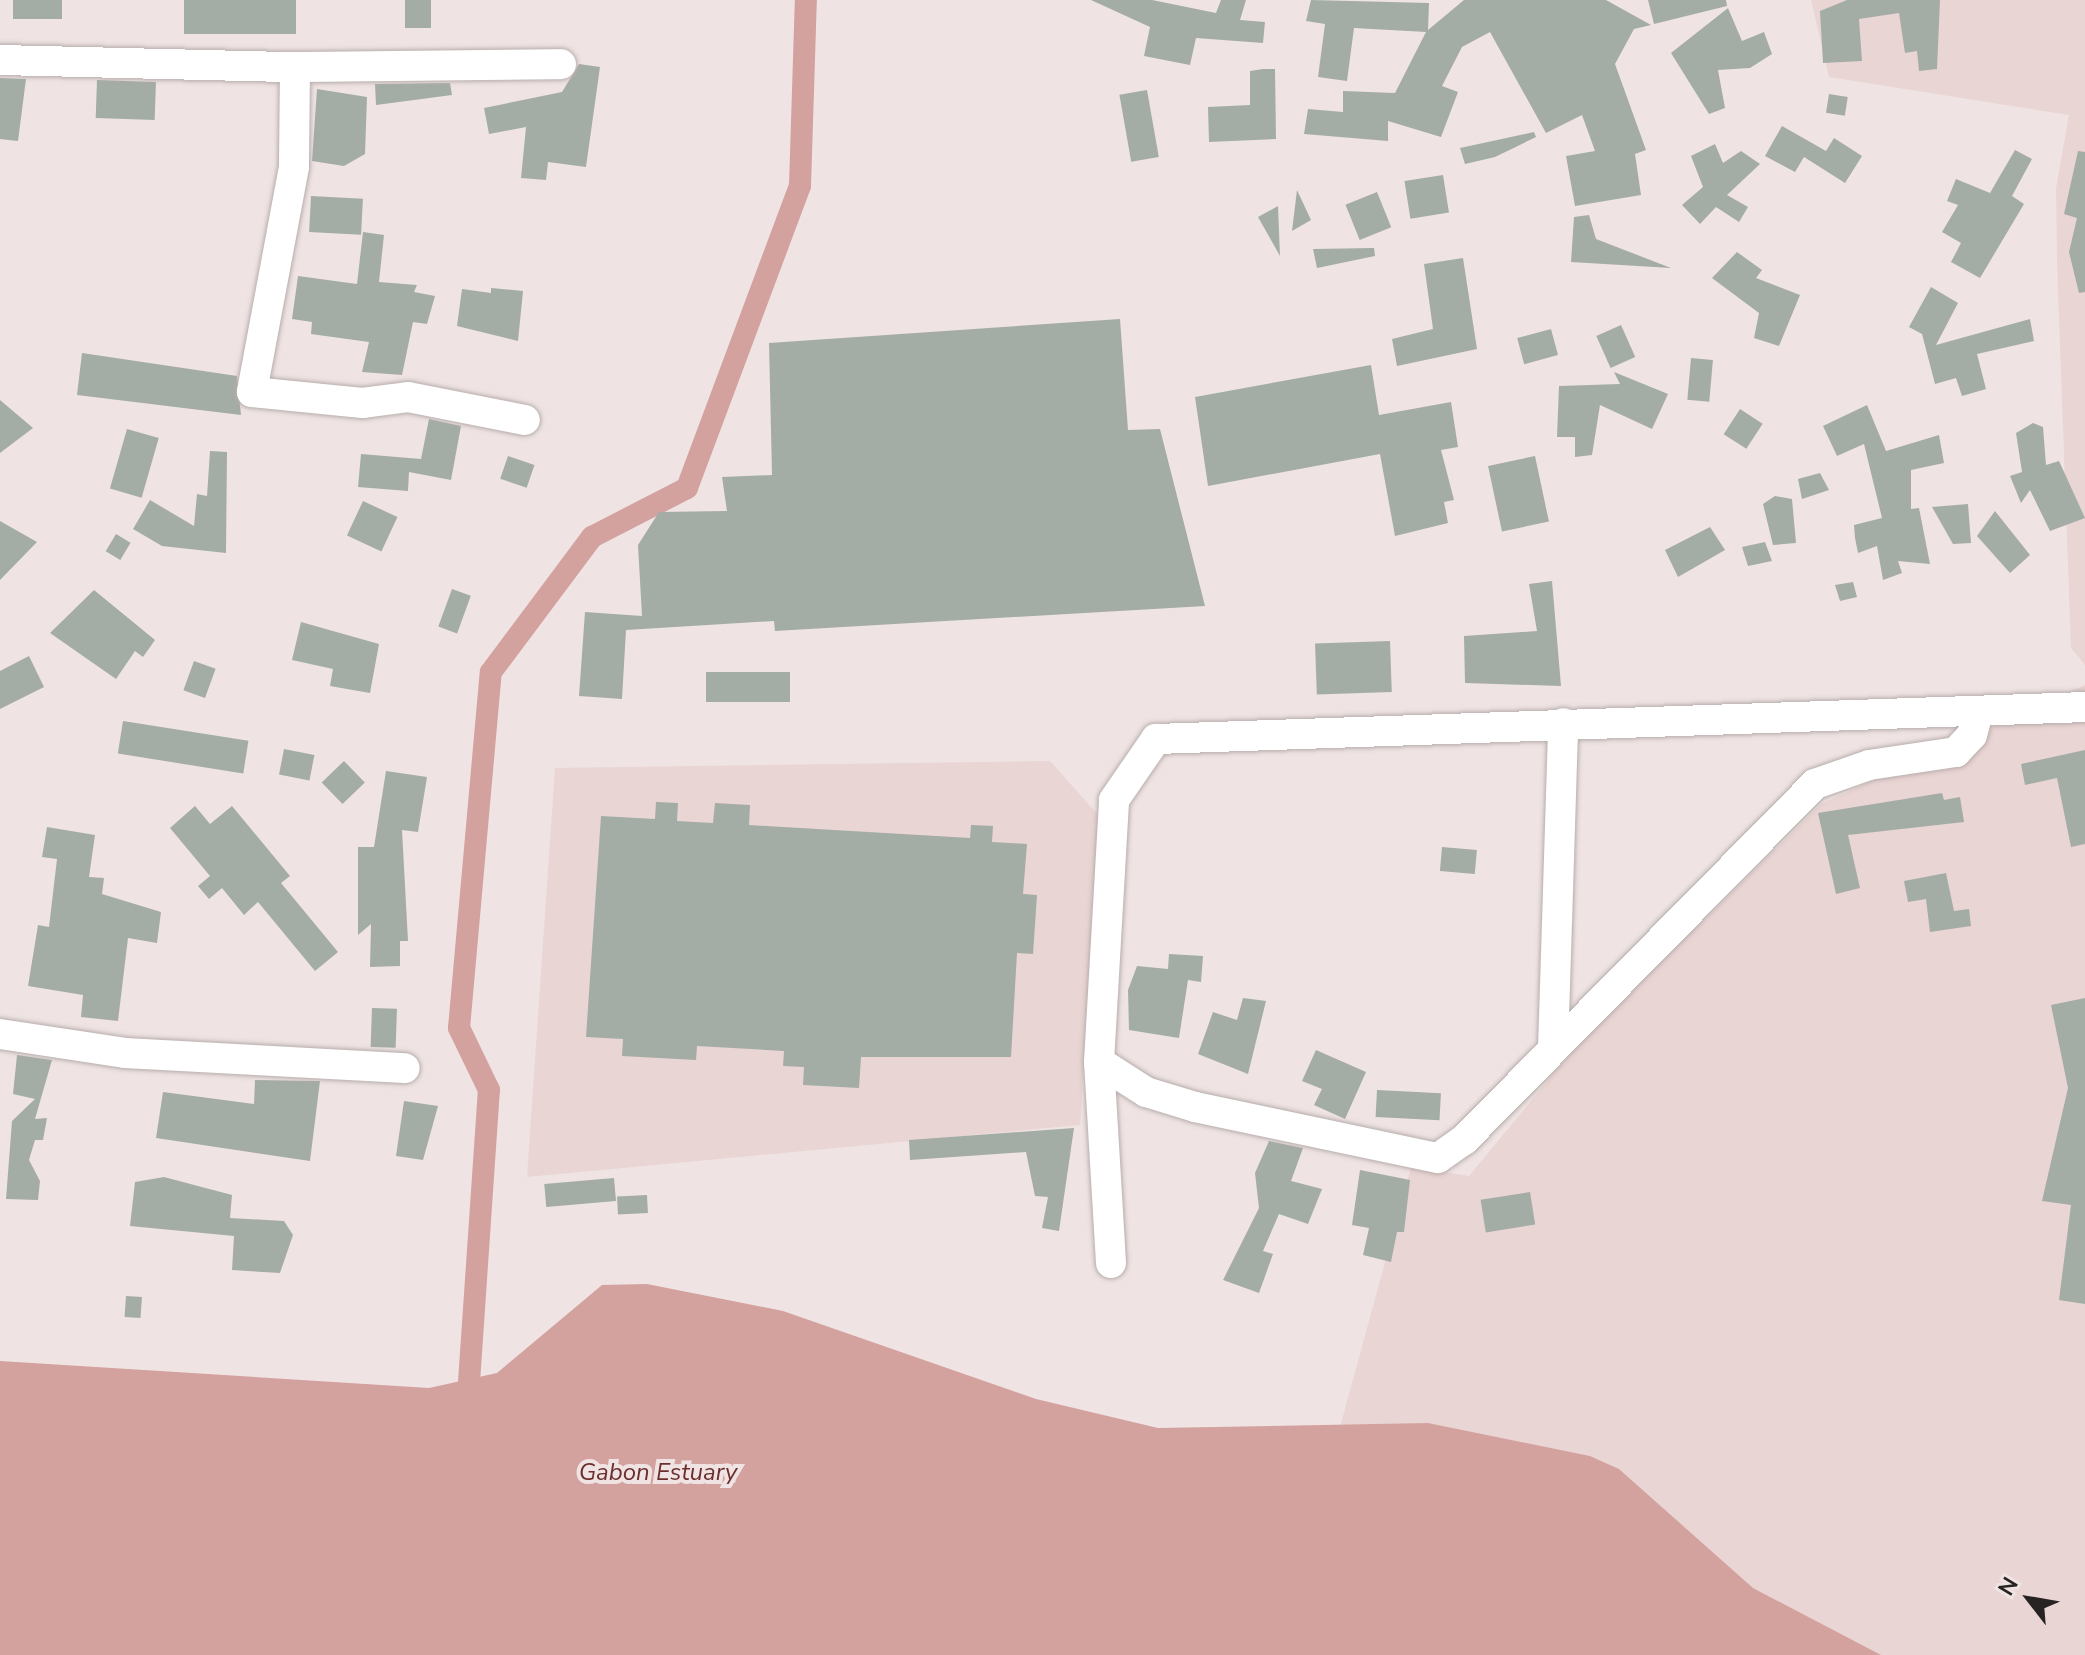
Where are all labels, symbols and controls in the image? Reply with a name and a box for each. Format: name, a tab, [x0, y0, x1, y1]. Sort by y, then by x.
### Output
water label: Gabon Estuary	[579, 1459, 737, 1487]
north arrow	[1989, 1559, 2069, 1639]
text: N	[1991, 1572, 2026, 1601]

